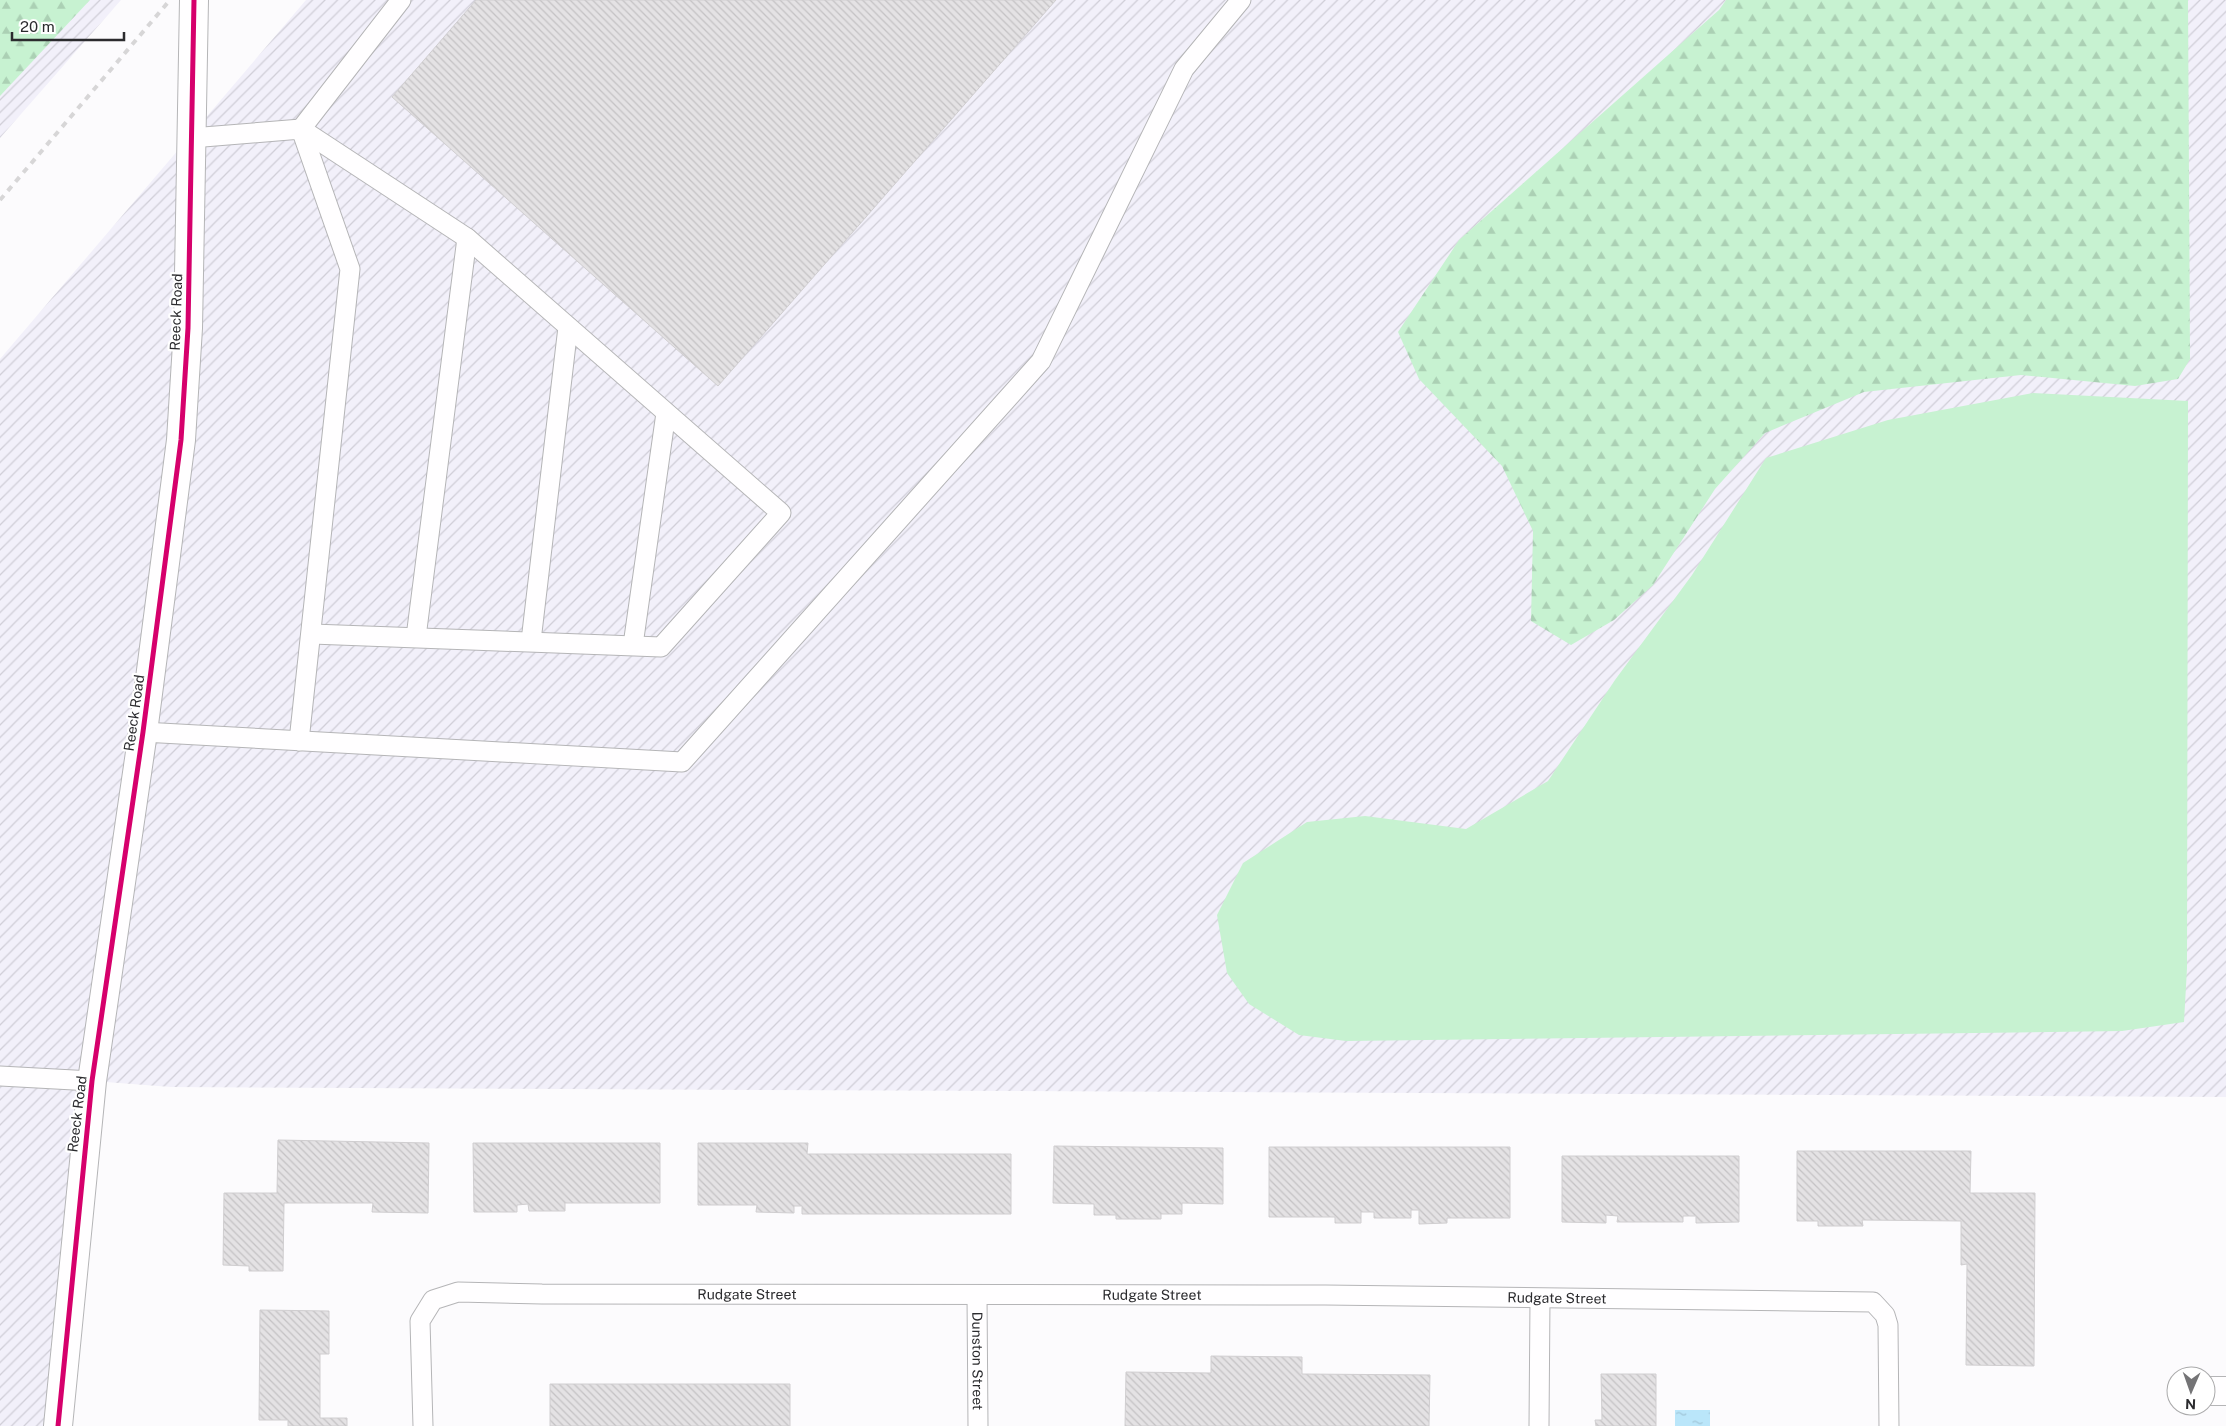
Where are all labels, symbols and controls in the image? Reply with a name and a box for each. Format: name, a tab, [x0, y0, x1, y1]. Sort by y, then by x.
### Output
scale bar	[12, 10, 125, 42]
text: 20 m	[20, 18, 55, 35]
street label: Reeck Road	[167, 273, 185, 351]
street label: Reeck Road	[121, 674, 147, 752]
street label: Reeck Road	[64, 1075, 90, 1153]
street label: Rudgate Street	[697, 1286, 797, 1302]
street label: Rudgate Street	[1102, 1287, 1202, 1303]
street label: Rudgate Street	[1507, 1289, 1607, 1307]
street label: Dunston Street	[969, 1312, 986, 1410]
north arrow	[2166, 1366, 2216, 1416]
text: N	[2185, 1396, 2196, 1412]

